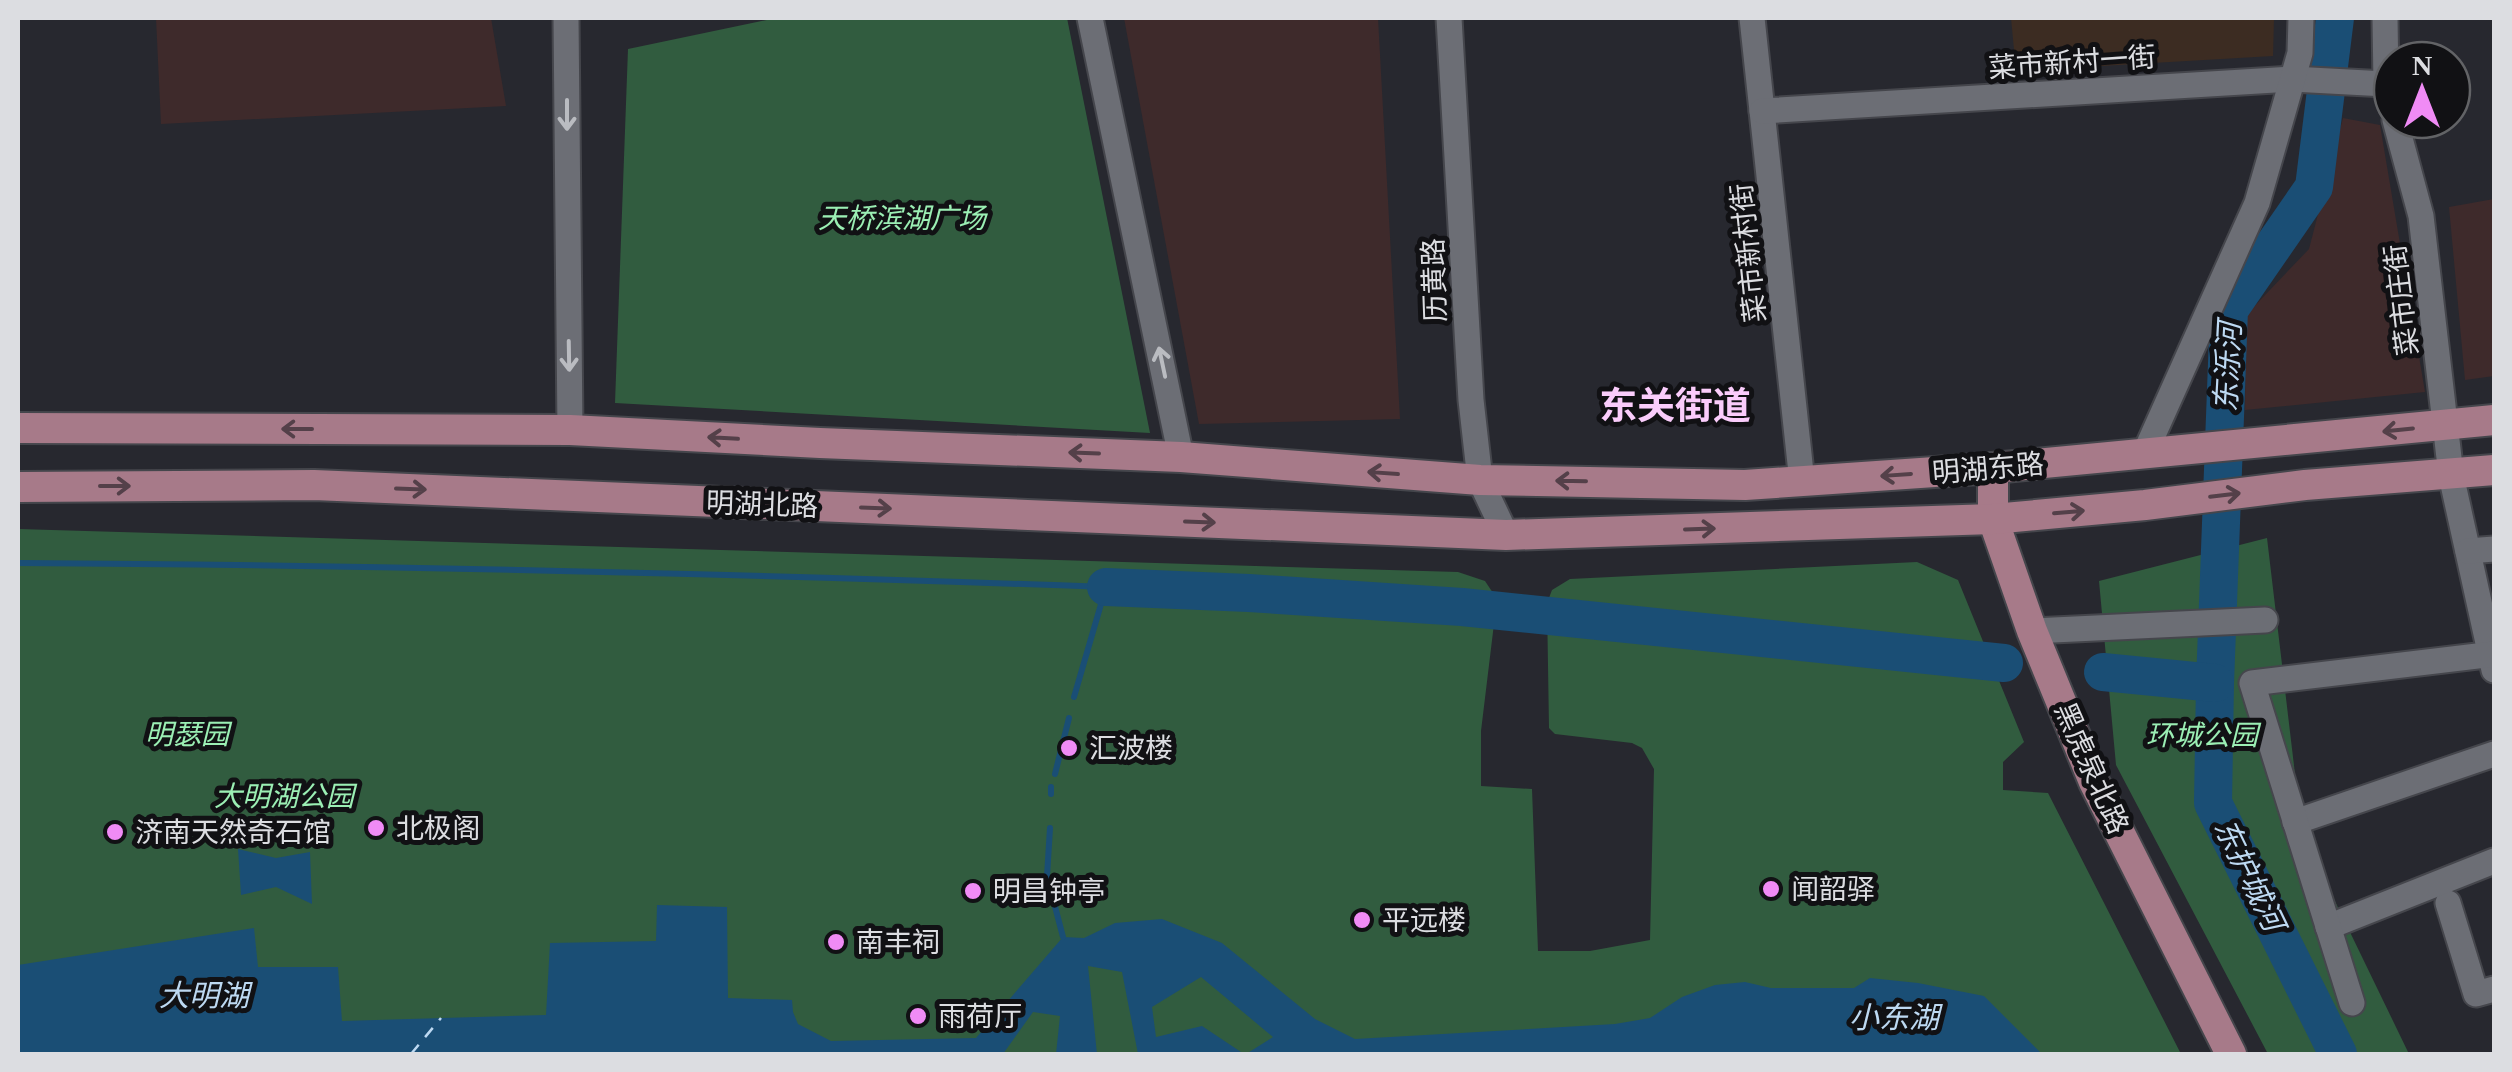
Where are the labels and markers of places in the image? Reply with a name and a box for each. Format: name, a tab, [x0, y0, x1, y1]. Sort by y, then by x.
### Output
place label: 汇波楼	[1089, 733, 1173, 764]
marker: 汇波楼	[1058, 737, 1080, 759]
place label: 北极阁	[396, 813, 480, 844]
place label: 济南天然奇石馆	[135, 817, 331, 848]
marker: 北极阁	[365, 817, 387, 839]
marker: 济南天然奇石馆	[104, 821, 126, 843]
place label: 闻韶驿	[1791, 874, 1875, 905]
place label: 明昌钟亭	[993, 876, 1105, 907]
marker: 闻韶驿	[1760, 878, 1782, 900]
marker: 明昌钟亭	[962, 880, 984, 902]
place label: 平远楼	[1382, 905, 1466, 936]
marker: 平远楼	[1351, 909, 1373, 931]
place label: 南丰祠	[856, 927, 940, 958]
marker: 南丰祠	[825, 931, 847, 953]
place label: 雨荷厅	[938, 1001, 1022, 1032]
marker: 雨荷厅	[907, 1005, 929, 1027]

